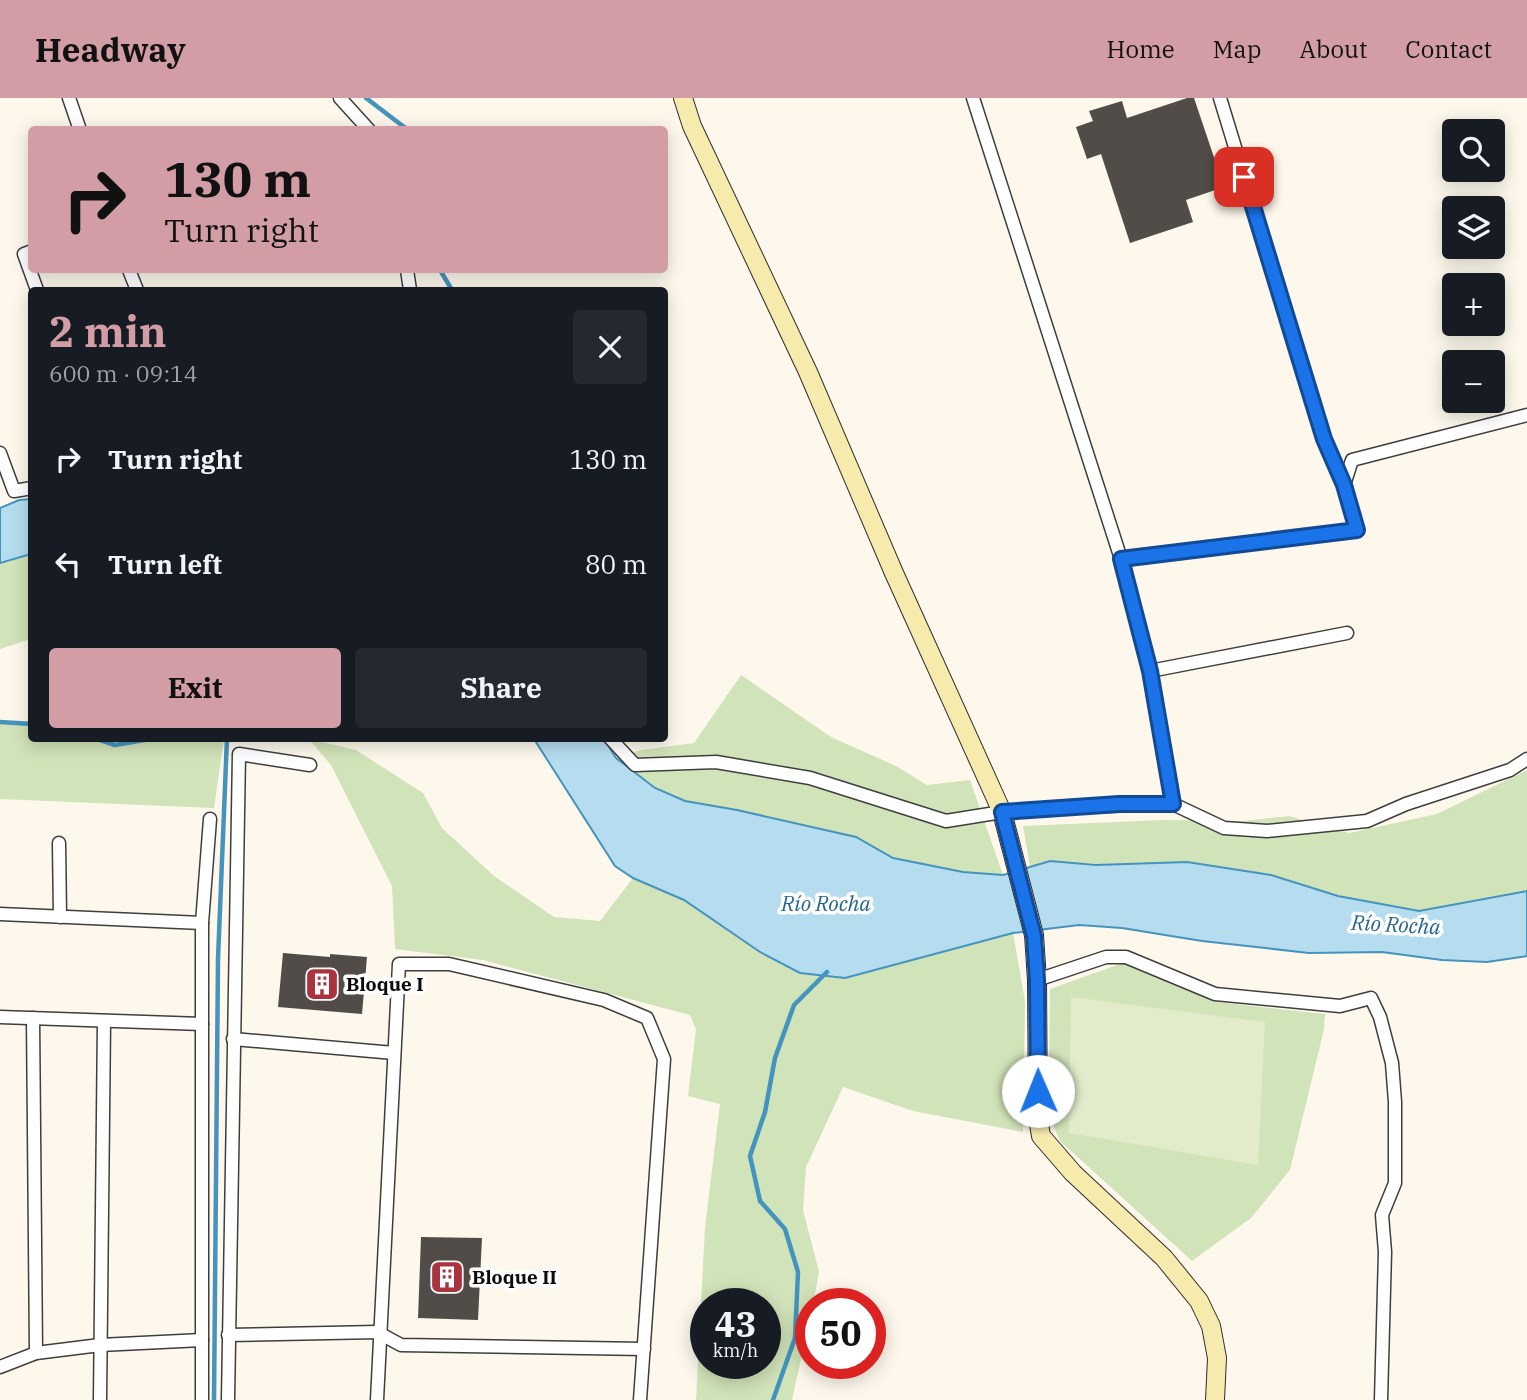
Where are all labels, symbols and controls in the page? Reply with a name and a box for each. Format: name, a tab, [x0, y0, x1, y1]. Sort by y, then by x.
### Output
text: Headway	[35, 28, 186, 71]
text: Home	[1107, 33, 1175, 65]
text: Map	[1213, 33, 1261, 65]
text: About	[1299, 33, 1367, 65]
text: Contact	[1405, 33, 1492, 65]
map controls	[1442, 119, 1505, 413]
button: search	[1442, 119, 1505, 182]
text: 130 m	[164, 147, 311, 210]
pin	[1214, 147, 1274, 207]
icon: right	[49, 154, 140, 245]
icon: arrive	[1225, 158, 1263, 196]
button: layers	[1442, 196, 1505, 259]
text: Turn right	[164, 209, 319, 251]
button: +	[1442, 273, 1505, 336]
text: 2 min	[49, 304, 167, 359]
button: close	[573, 310, 647, 384]
button: −	[1442, 350, 1505, 413]
text: 600 m · 09:14	[49, 358, 198, 388]
icon: right	[49, 440, 87, 478]
text: Turn right	[108, 442, 242, 476]
text: 130 m	[569, 442, 647, 476]
icon: left	[49, 545, 87, 583]
text: Turn left	[108, 547, 222, 581]
text: 80 m	[585, 547, 647, 581]
button: Exit	[49, 648, 341, 728]
button: Share	[355, 648, 647, 728]
water label: Río Rocha	[780, 889, 871, 917]
water label: Río Rocha	[1350, 908, 1442, 940]
building icon: Bloque I	[303, 965, 341, 1003]
place label: Bloque I	[346, 972, 423, 996]
position arrow	[1001, 1054, 1075, 1128]
building icon: Bloque II	[428, 1258, 466, 1296]
place label: Bloque II	[472, 1265, 557, 1289]
speed limit sign: 50	[795, 1288, 886, 1379]
text: 43	[714, 1301, 757, 1347]
text: km/h	[713, 1339, 758, 1362]

